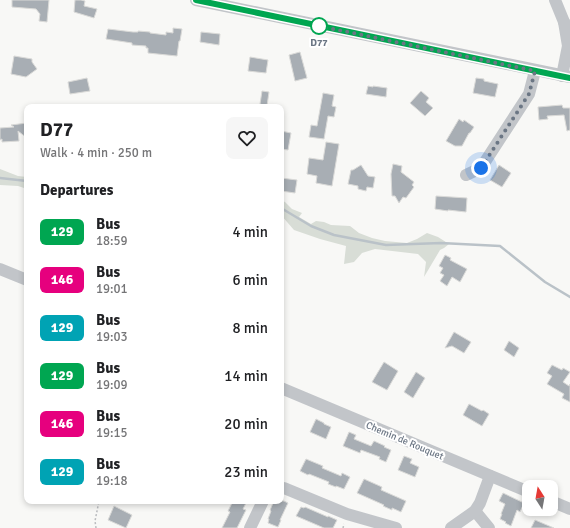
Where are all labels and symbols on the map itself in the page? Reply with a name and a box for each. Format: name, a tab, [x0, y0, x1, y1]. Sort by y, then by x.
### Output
marker: D77	[310, 17, 328, 35]
place label: D77	[310, 37, 328, 49]
your location	[471, 158, 491, 178]
street label: Chemin de Rouquet	[364, 419, 446, 463]
north arrow	[522, 480, 558, 516]

